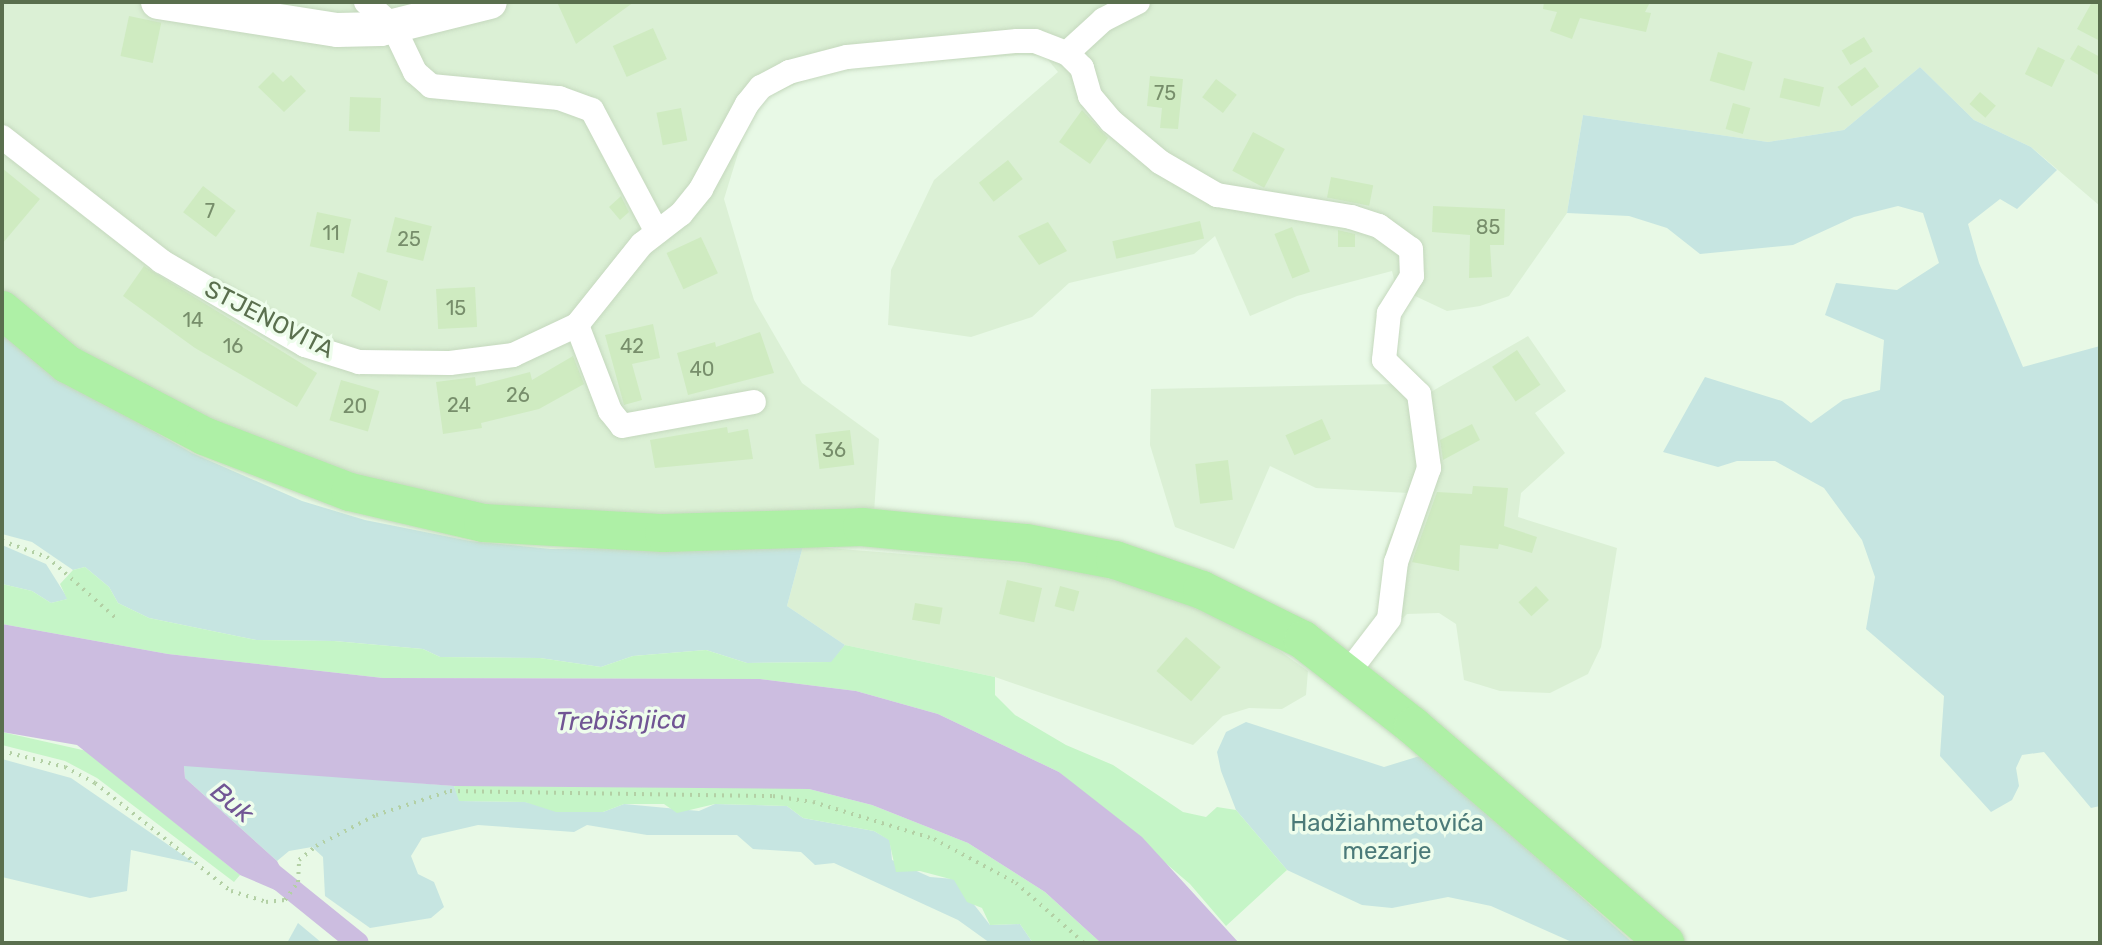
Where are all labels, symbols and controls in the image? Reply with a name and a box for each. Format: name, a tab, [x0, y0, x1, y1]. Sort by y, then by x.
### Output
house number: 75	[1154, 81, 1176, 105]
house number: 7	[205, 199, 215, 223]
house number: 85	[1476, 215, 1500, 239]
house number: 11	[322, 221, 340, 245]
house number: 25	[397, 227, 421, 251]
street label: STJENOVITA	[200, 275, 338, 365]
house number: 15	[446, 296, 466, 320]
house number: 14	[183, 308, 203, 332]
house number: 16	[223, 334, 243, 358]
house number: 42	[620, 334, 644, 358]
house number: 40	[689, 357, 715, 381]
house number: 26	[506, 383, 530, 407]
house number: 24	[447, 393, 471, 417]
house number: 20	[343, 394, 367, 418]
house number: 36	[822, 438, 846, 462]
water label: Trebišnjica	[555, 704, 687, 738]
water label: Buk	[204, 776, 260, 830]
park label: Hadžiahmetovića mezarje	[1290, 810, 1484, 866]

